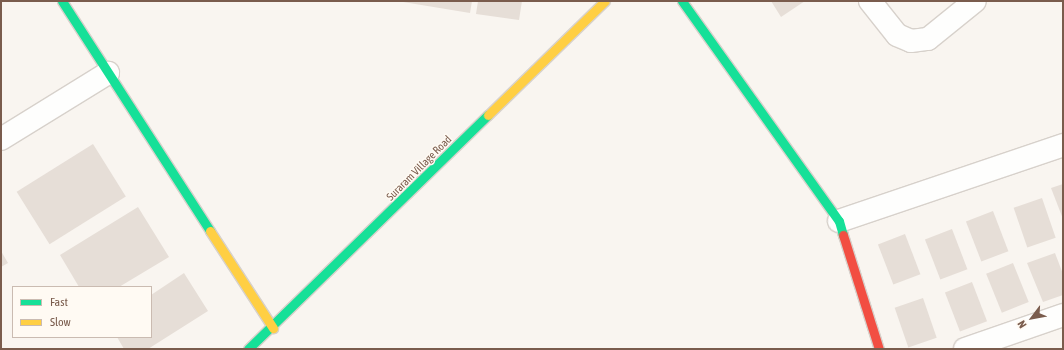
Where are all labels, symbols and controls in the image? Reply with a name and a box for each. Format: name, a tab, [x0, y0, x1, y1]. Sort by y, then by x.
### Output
street label: Suraram Village Road	[384, 133, 454, 203]
legend	[12, 286, 152, 338]
text: Fast	[50, 295, 68, 309]
north arrow	[1012, 298, 1052, 338]
text: Slow	[50, 315, 71, 329]
text: N	[1015, 318, 1029, 330]

